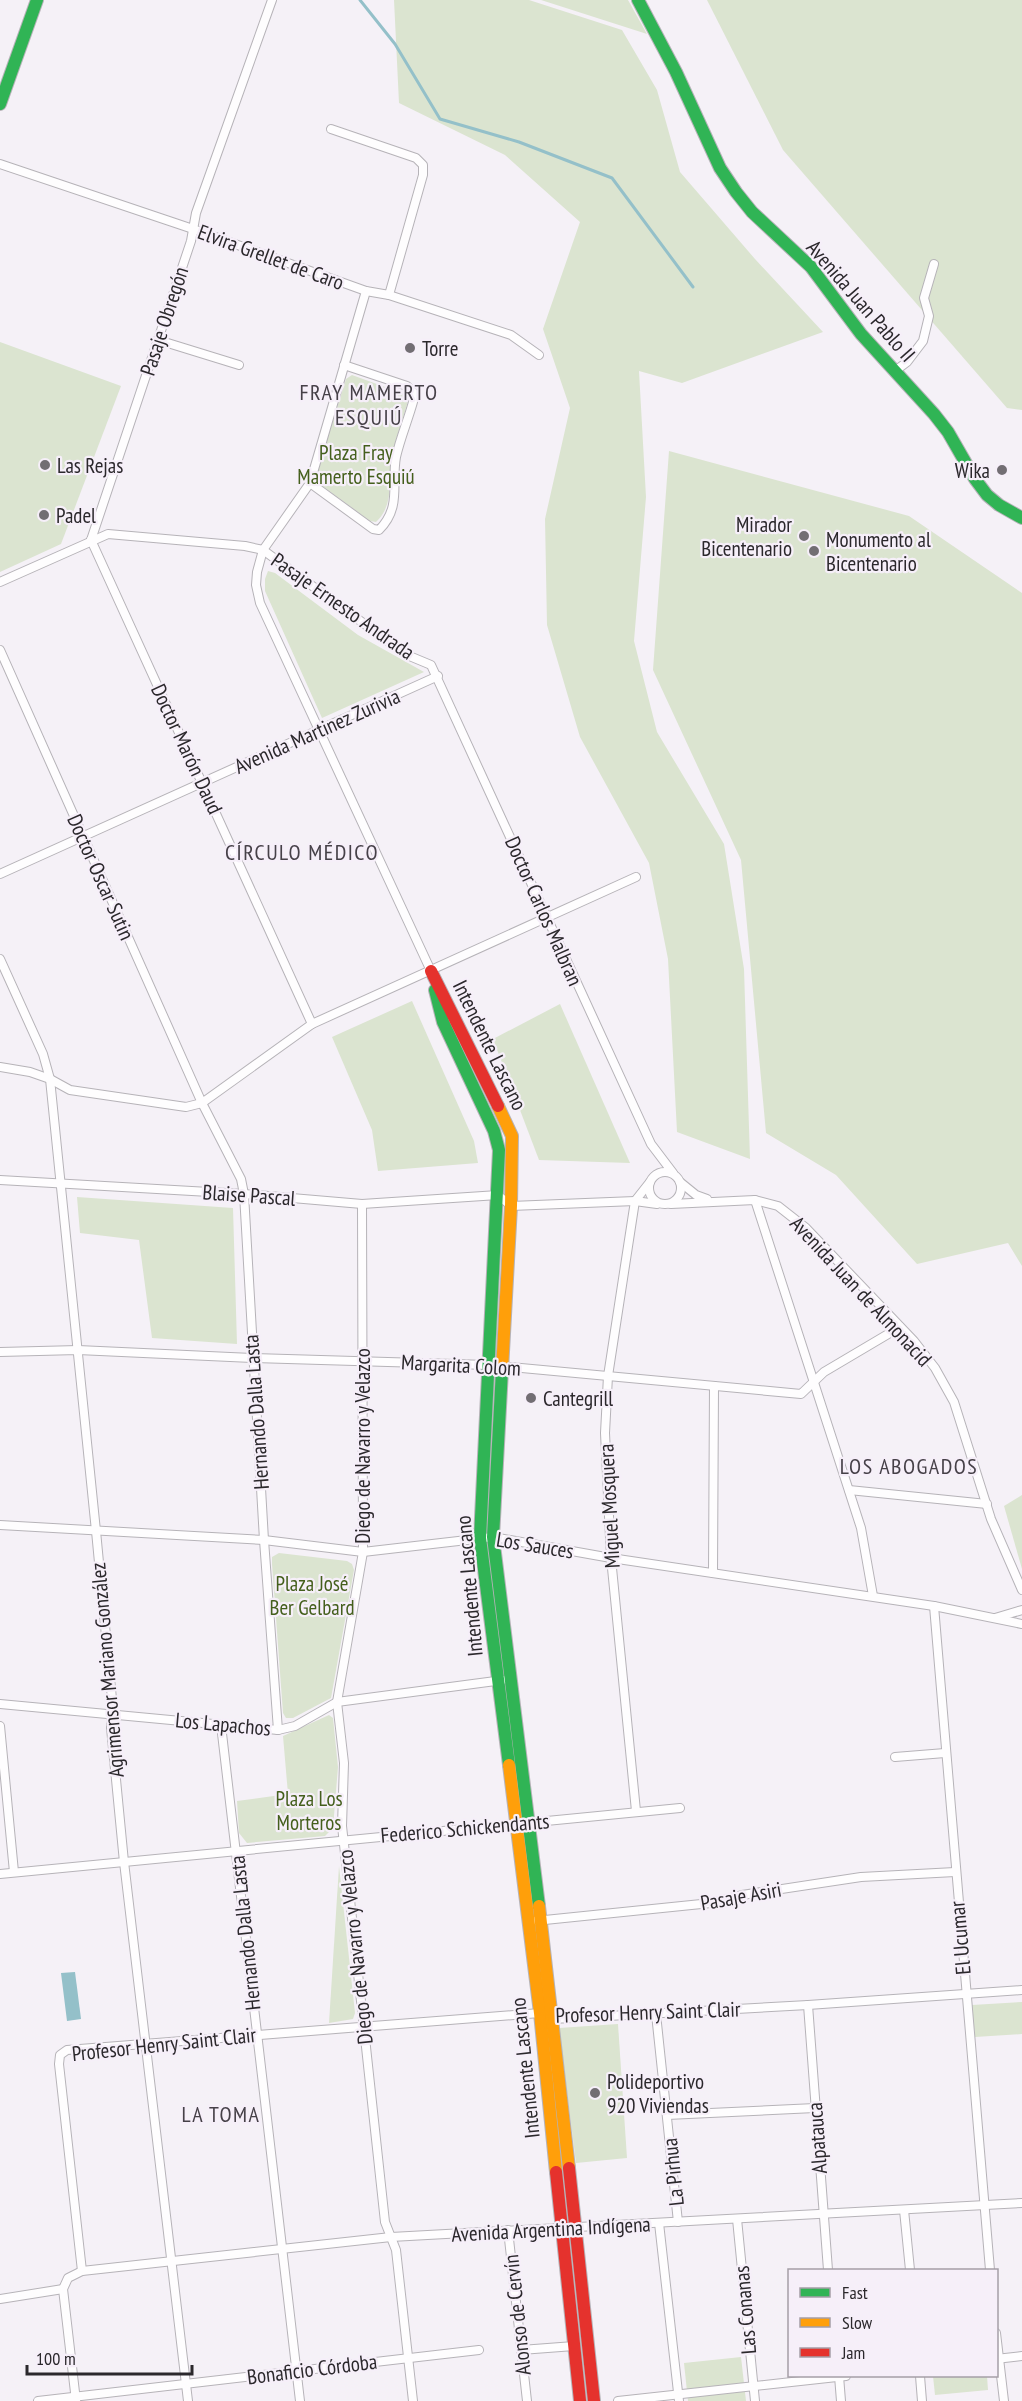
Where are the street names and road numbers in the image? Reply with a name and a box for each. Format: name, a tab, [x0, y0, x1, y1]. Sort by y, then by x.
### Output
street label: Elvira Grellet de Caro	[194, 218, 348, 296]
street label: Avenida Juan Pablo II	[801, 235, 921, 367]
street label: Pasaje Obregón	[134, 263, 194, 379]
street label: Pasaje Ernesto Andrada	[266, 547, 420, 665]
street label: Doctor Marón Daud	[145, 680, 229, 818]
street label: Avenida Martinez Zurivia	[230, 682, 404, 780]
street label: Doctor Oscar Sutin	[61, 810, 141, 944]
street label: Doctor Carlos Malbran	[499, 832, 589, 990]
street label: Intendente Lascano	[447, 976, 533, 1114]
street label: Blaise Pascal	[202, 1178, 296, 1212]
street label: Avenida Juan de Almonacid	[784, 1210, 938, 1372]
street label: Hernando Dalla Lasta	[237, 1334, 275, 1490]
street label: Diego de Navarro y Velazco	[349, 1348, 376, 1544]
street label: Margarita Colom	[401, 1348, 521, 1382]
street label: Miguel Mosquera	[592, 1443, 626, 1569]
street label: Intendente Lascano	[449, 1514, 489, 1658]
street label: Los Sauces	[494, 1526, 576, 1564]
street label: Agrimensor Mariano González	[84, 1561, 130, 1779]
street label: Los Lapachos	[174, 1706, 272, 1742]
street label: Federico Schickendants	[380, 1807, 550, 1849]
street label: Diego de Navarro y Velazco	[331, 1848, 379, 2046]
street label: Hernando Dalla Lasta	[223, 1854, 267, 2012]
street label: Pasaje Asiri	[698, 1876, 784, 1916]
street label: El Ucumar	[943, 1900, 977, 1976]
street label: Profesor Henry Saint Clair	[555, 1995, 741, 2029]
street label: Intendente Lascano	[504, 1996, 546, 2140]
street label: Profesor Henry Saint Clair	[71, 2021, 258, 2067]
street label: Alpatauca	[801, 2101, 833, 2175]
street label: La Pirhua	[656, 2137, 690, 2207]
street label: Avenida Argentina Indígena	[451, 2210, 651, 2248]
street label: Alonso de Cervín	[497, 2253, 537, 2377]
street label: Las Conanas	[728, 2265, 762, 2355]
street label: Bonaficio Córdoba	[245, 2348, 379, 2390]

